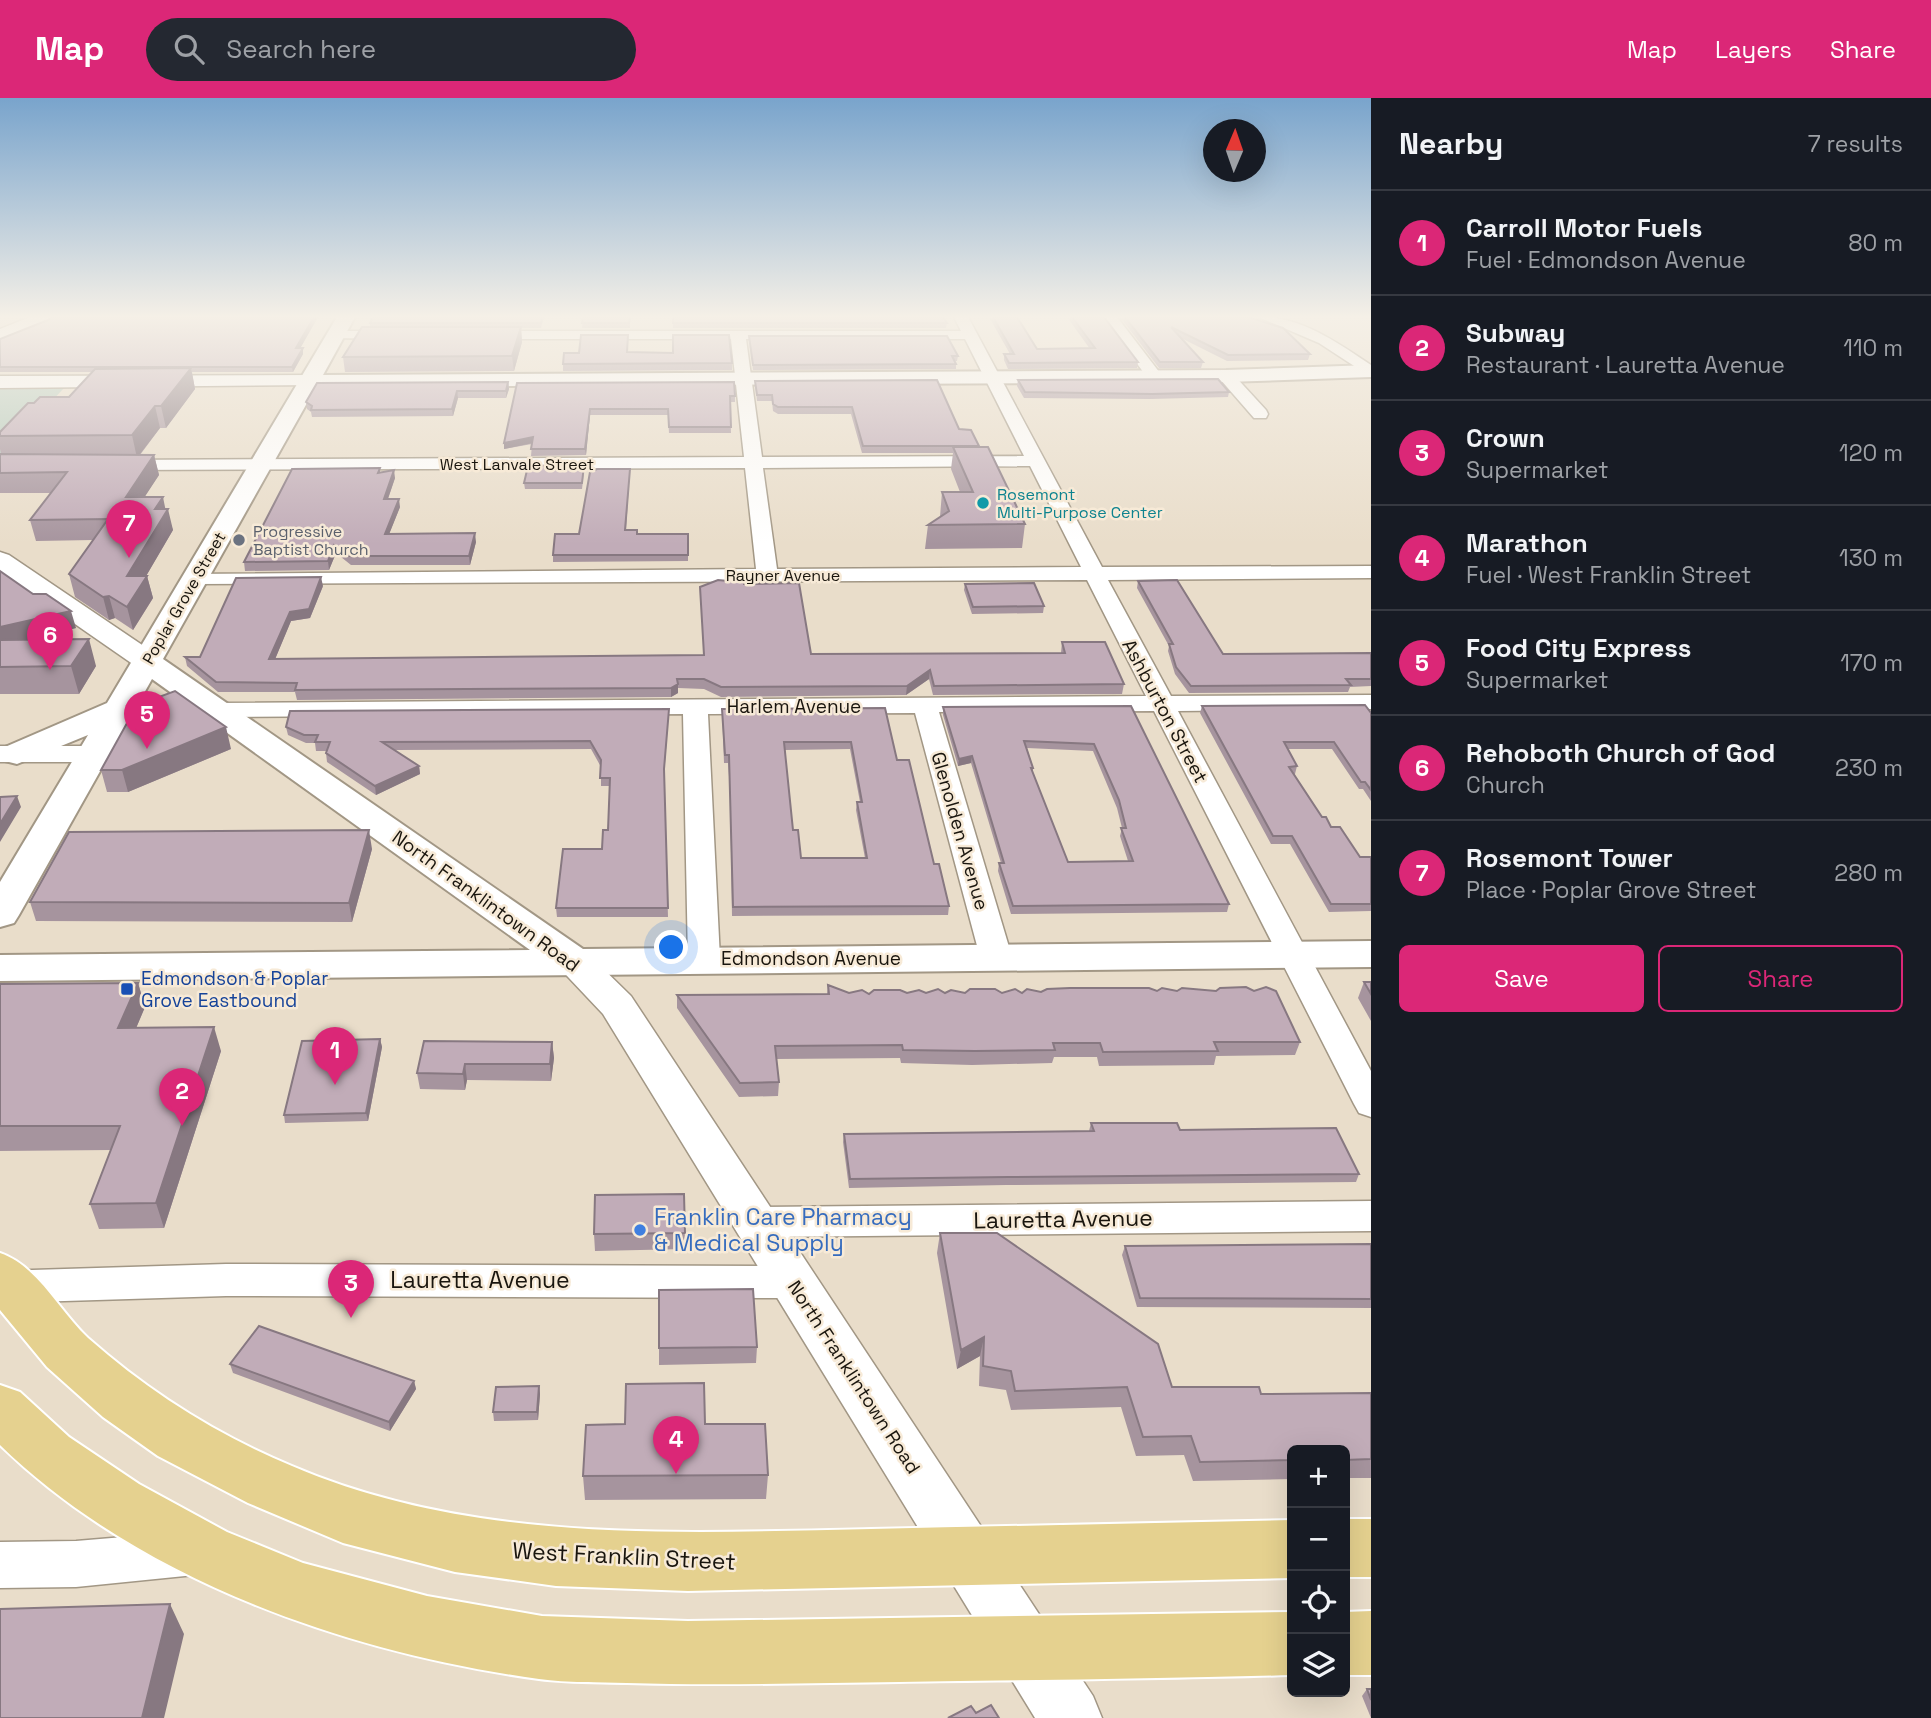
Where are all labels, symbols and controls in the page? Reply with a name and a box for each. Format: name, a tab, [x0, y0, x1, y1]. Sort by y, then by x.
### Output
search box	[146, 18, 636, 81]
text: Map	[35, 28, 104, 70]
icon: search	[170, 30, 208, 68]
text: Search here	[226, 32, 376, 66]
text: Map	[1627, 34, 1677, 65]
text: Layers	[1715, 34, 1792, 65]
text: Share	[1830, 34, 1896, 65]
north arrow	[1203, 119, 1266, 182]
text: Nearby	[1399, 124, 1503, 163]
text: 7 results	[1808, 129, 1903, 159]
text: Carroll Motor Fuels	[1466, 211, 1702, 245]
text: 1	[1417, 228, 1427, 258]
text: 80 m	[1848, 228, 1903, 258]
text: Fuel · Edmondson Avenue	[1466, 245, 1746, 275]
text: Subway	[1466, 316, 1565, 350]
text: 2	[1415, 333, 1429, 363]
text: 110 m	[1843, 333, 1903, 363]
text: Restaurant · Lauretta Avenue	[1466, 350, 1785, 380]
text: Crown	[1466, 421, 1545, 455]
text: 3	[1415, 438, 1429, 468]
text: 120 m	[1839, 438, 1903, 468]
street label: West Lanvale Street	[440, 454, 594, 475]
text: Supermarket	[1466, 455, 1608, 485]
place label: Rosemont Multi-Purpose Center	[997, 484, 1163, 523]
marker: Rosemont Multi-Purpose Center	[975, 495, 991, 511]
pin: 7	[106, 500, 152, 558]
place label: Progressive Baptist Church	[253, 521, 369, 560]
text: Marathon	[1466, 526, 1588, 560]
street label: Poplar Grove Street	[138, 528, 230, 668]
marker: Progressive Baptist Church	[231, 532, 247, 548]
text: 4	[1415, 543, 1429, 573]
text: 130 m	[1839, 543, 1903, 573]
text: Fuel · West Franklin Street	[1466, 560, 1751, 590]
street label: Rayner Avenue	[726, 565, 840, 586]
pin: 6	[27, 612, 73, 670]
text: Food City Express	[1466, 631, 1691, 665]
street label: Ashburton Street	[1117, 635, 1213, 787]
text: 5	[1415, 648, 1429, 678]
text: 170 m	[1840, 648, 1903, 678]
text: Supermarket	[1466, 665, 1608, 695]
pin: 5	[124, 691, 170, 749]
street label: Harlem Avenue	[727, 694, 861, 719]
text: Rehoboth Church of God	[1466, 736, 1775, 770]
street label: Glenolden Avenue	[925, 749, 995, 913]
text: 6	[1415, 753, 1429, 783]
text: 230 m	[1835, 753, 1903, 783]
text: Church	[1466, 770, 1545, 800]
street label: North Franklintown Road	[387, 825, 585, 977]
text: Rosemont Tower	[1466, 841, 1673, 875]
text: 7	[1416, 858, 1428, 888]
text: 280 m	[1834, 858, 1903, 888]
text: Place · Poplar Grove Street	[1466, 875, 1757, 905]
your location	[654, 930, 688, 964]
button: Save	[1399, 945, 1644, 1012]
button: Share	[1658, 945, 1903, 1012]
street label: Edmondson Avenue	[721, 946, 901, 971]
place label: Edmondson & Poplar Grove Eastbound	[141, 966, 328, 1013]
marker: Edmondson & Poplar Grove Eastbound	[119, 981, 135, 997]
pin: 1	[312, 1027, 358, 1085]
pin: 2	[159, 1068, 205, 1126]
place label: Franklin Care Pharmacy & Medical Supply	[654, 1202, 912, 1258]
street label: Lauretta Avenue	[973, 1202, 1153, 1236]
marker: Franklin Care Pharmacy & Medical Supply	[632, 1222, 648, 1238]
pin: 3	[328, 1260, 374, 1318]
street label: Lauretta Avenue	[390, 1265, 570, 1295]
street label: North Franklintown Road	[782, 1276, 926, 1478]
pin: 4	[653, 1416, 699, 1474]
map controls	[1287, 1445, 1350, 1697]
button: +	[1287, 1445, 1350, 1508]
button: −	[1287, 1508, 1350, 1571]
street label: West Franklin Street	[512, 1535, 736, 1577]
button: locate	[1287, 1571, 1350, 1634]
button: layers	[1287, 1634, 1350, 1697]

